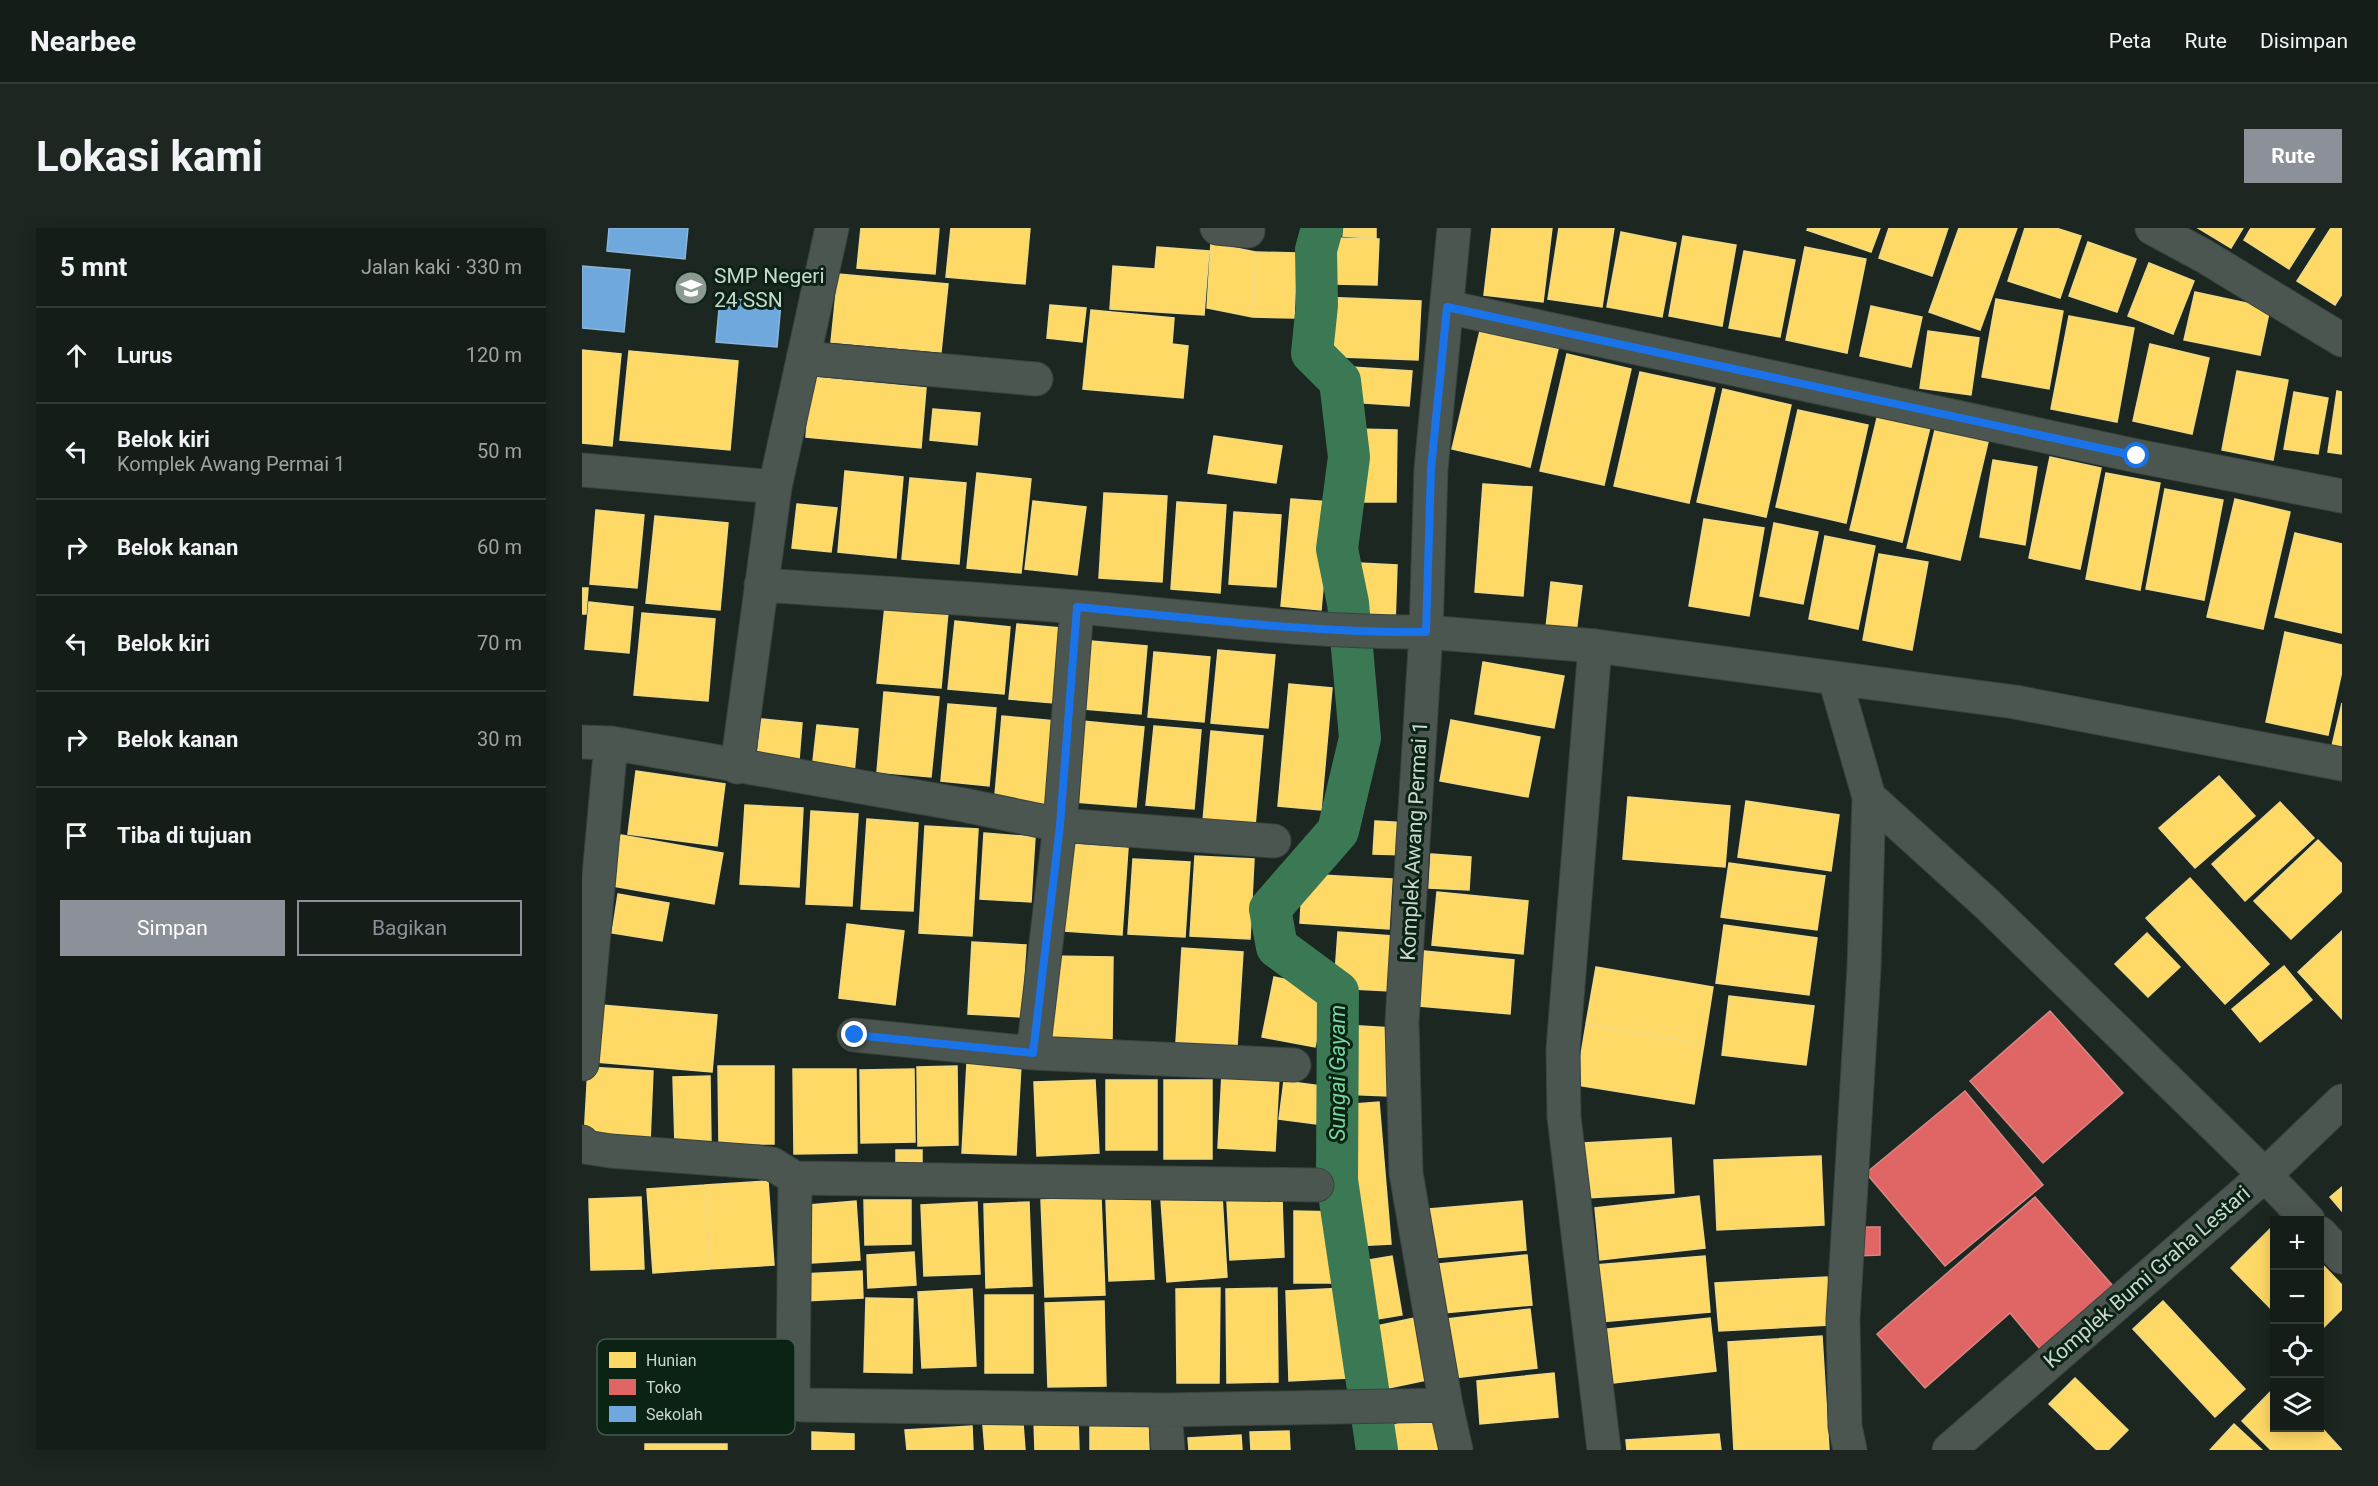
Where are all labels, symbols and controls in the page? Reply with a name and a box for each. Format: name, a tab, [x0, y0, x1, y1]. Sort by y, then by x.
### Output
text: Nearbee	[30, 25, 136, 58]
text: Peta	[2109, 29, 2151, 53]
text: Rute	[2184, 29, 2227, 53]
text: Disimpan	[2260, 29, 2348, 53]
button: Rute	[2244, 129, 2342, 183]
text: Lokasi kami	[36, 132, 263, 181]
text: 5 mnt	[60, 252, 127, 282]
text: Jalan kaki · 330 m	[361, 255, 522, 279]
place label: SMP Negeri 24 SSN	[714, 264, 825, 312]
school or university icon: SMP Negeri 24 SSN	[673, 270, 709, 306]
icon: ahead	[60, 339, 93, 372]
text: Lurus	[117, 343, 173, 368]
text: 120 m	[466, 343, 522, 367]
text: Belok kiri	[117, 427, 210, 452]
icon: left	[60, 435, 93, 468]
text: 50 m	[477, 439, 522, 463]
route start	[2123, 442, 2149, 468]
text: Komplek Awang Permai 1	[117, 452, 345, 476]
icon: right	[60, 531, 93, 564]
text: Belok kanan	[117, 535, 238, 560]
text: 60 m	[477, 535, 522, 559]
icon: left	[60, 627, 93, 660]
text: Belok kiri	[117, 631, 210, 656]
text: 70 m	[477, 631, 522, 655]
street label: Komplek Awang Permai 1	[1396, 721, 1432, 961]
icon: right	[60, 723, 93, 756]
text: Belok kanan	[117, 727, 238, 752]
text: 30 m	[477, 727, 522, 751]
icon: arrive	[60, 819, 93, 852]
text: Tiba di tujuan	[117, 823, 252, 848]
button: Simpan	[60, 900, 285, 956]
button: Bagikan	[297, 900, 522, 956]
water label: Sungai Gayam	[1325, 1005, 1350, 1141]
route end	[841, 1021, 867, 1047]
street label: Komplek Bumi Graha Lestari	[2039, 1181, 2255, 1373]
map controls	[2270, 1216, 2324, 1432]
button: +	[2270, 1216, 2324, 1270]
button: −	[2270, 1270, 2324, 1324]
button: locate	[2270, 1324, 2324, 1378]
legend	[597, 1339, 795, 1435]
text: Hunian	[646, 1351, 697, 1370]
text: Toko	[646, 1378, 681, 1397]
button: layers	[2270, 1378, 2324, 1432]
text: Sekolah	[646, 1405, 703, 1424]

